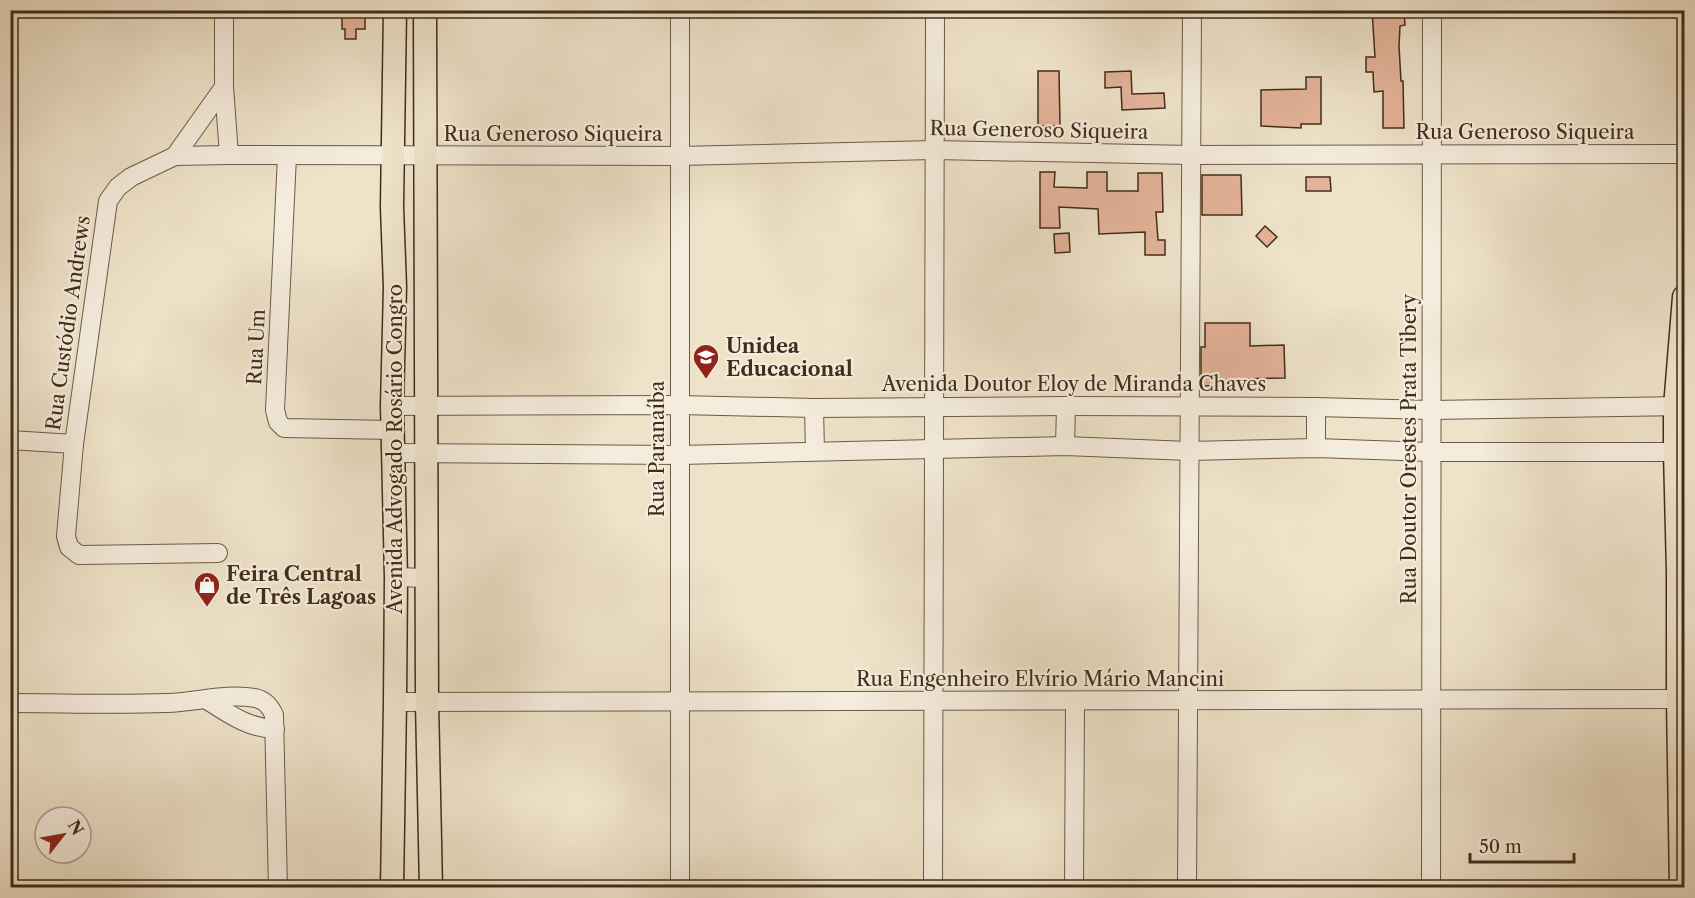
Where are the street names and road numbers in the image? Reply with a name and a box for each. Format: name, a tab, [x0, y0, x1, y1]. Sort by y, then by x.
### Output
street label: Rua Generoso Siqueira	[929, 116, 1149, 144]
street label: Rua Generoso Siqueira	[1416, 120, 1635, 144]
street label: Rua Generoso Siqueira	[444, 122, 663, 146]
street label: Rua Custódio Andrews	[41, 214, 95, 432]
street label: Avenida Advogado Rosário Congro	[383, 284, 407, 615]
street label: Rua Doutor Orestes Prata Tibery	[1397, 293, 1421, 604]
street label: Rua Um	[242, 308, 270, 386]
street label: Avenida Doutor Eloy de Miranda Chaves	[881, 372, 1266, 396]
street label: Rua Paranaíba	[645, 380, 669, 517]
street label: Rua Engenheiro Elvírio Mário Mancini	[856, 667, 1224, 691]

